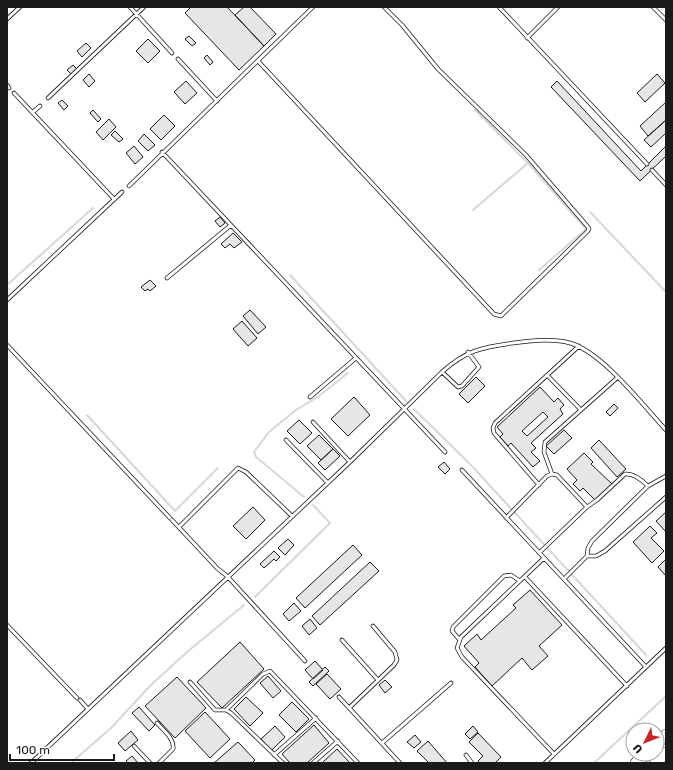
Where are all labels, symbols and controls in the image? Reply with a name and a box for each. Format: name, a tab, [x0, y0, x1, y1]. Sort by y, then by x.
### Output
north arrow	[625, 722, 665, 762]
scale bar	[10, 736, 114, 762]
text: U	[631, 741, 646, 756]
text: 100 m	[16, 743, 50, 757]

